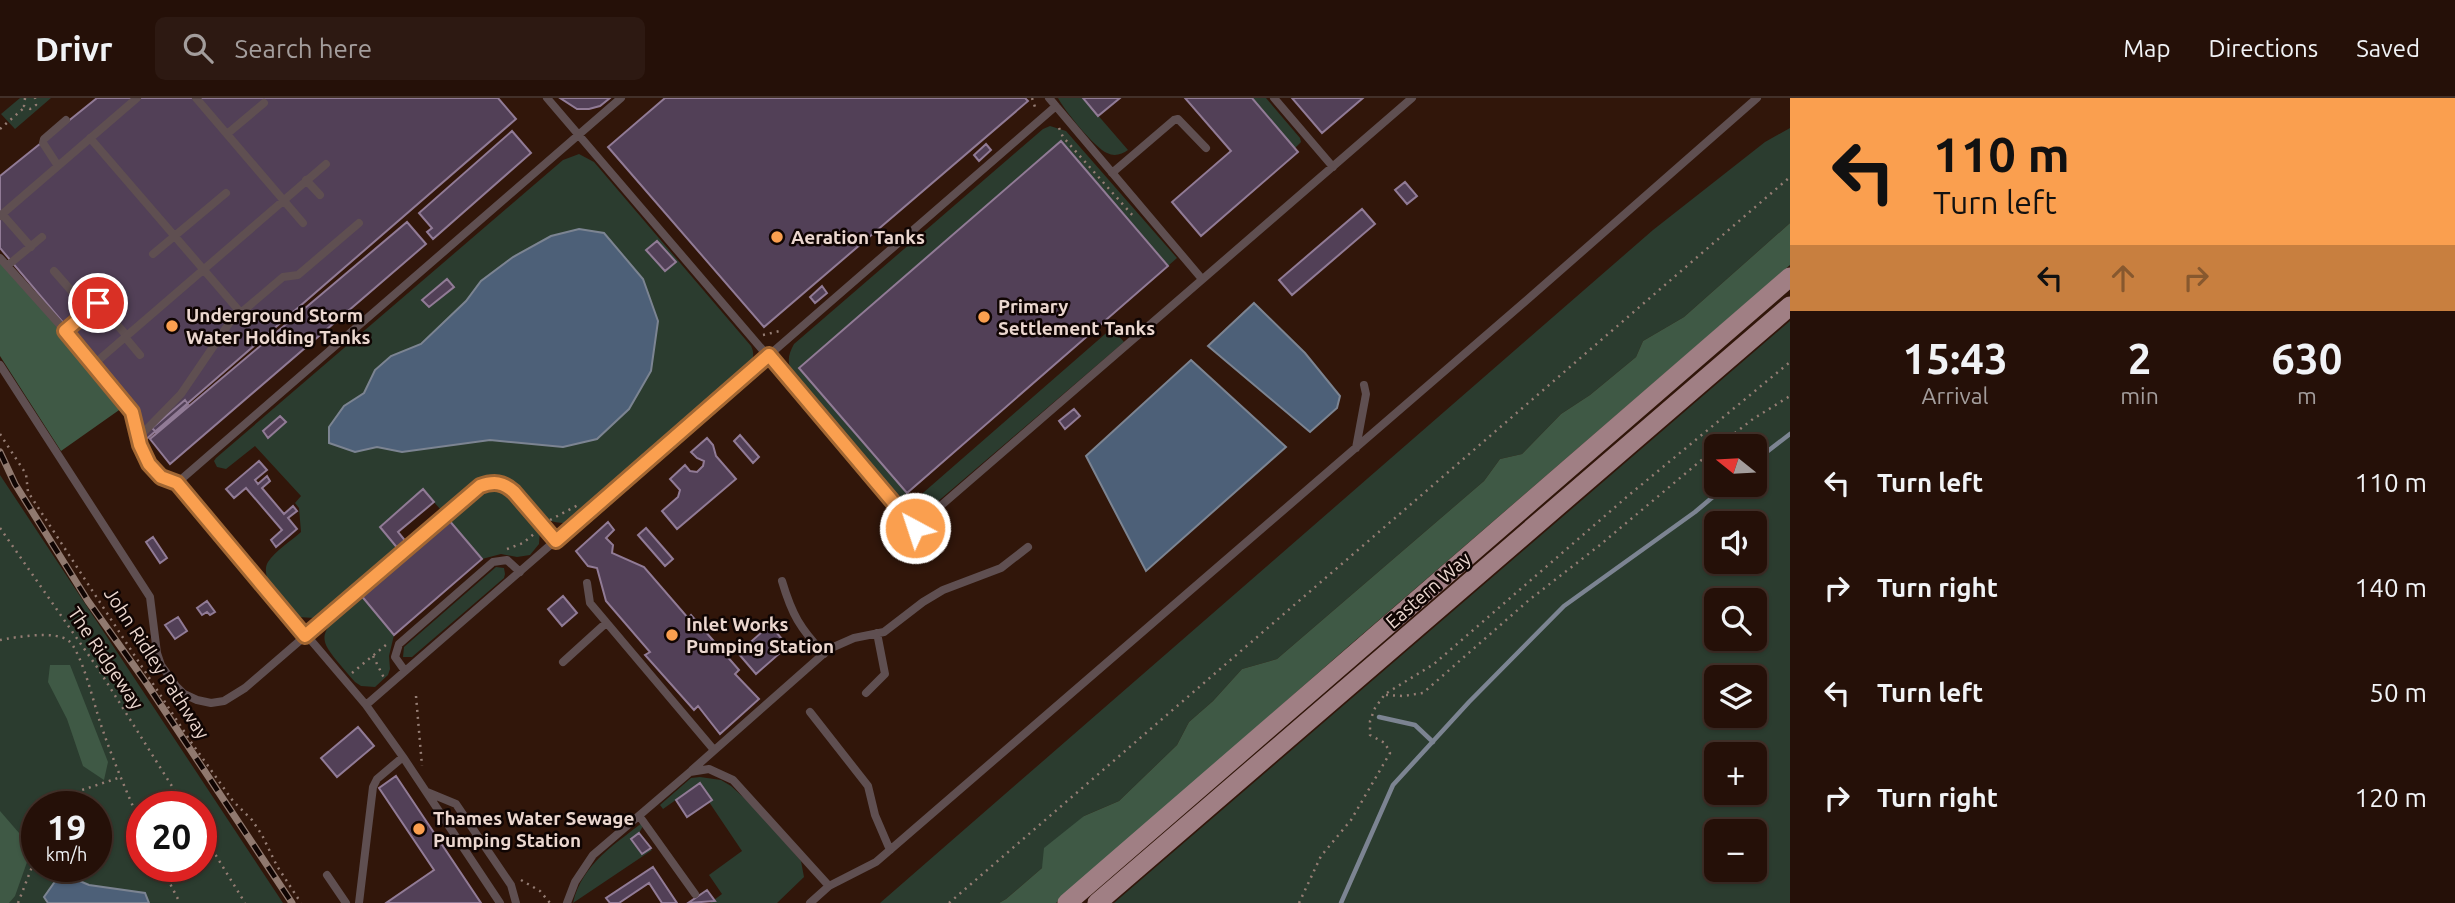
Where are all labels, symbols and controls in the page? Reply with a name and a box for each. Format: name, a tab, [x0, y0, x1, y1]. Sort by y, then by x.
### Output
search box	[155, 17, 645, 80]
icon: search	[179, 29, 217, 67]
text: Drivr	[35, 30, 113, 67]
text: Search here	[235, 34, 372, 63]
text: Map	[2123, 35, 2170, 62]
text: Directions	[2208, 35, 2318, 62]
text: Saved	[2356, 35, 2420, 62]
icon: left	[1818, 126, 1909, 217]
text: 110 m	[1933, 126, 2070, 181]
text: Turn left	[1933, 184, 2057, 220]
place label: Aeration Tanks	[791, 226, 925, 248]
marker: Aeration Tanks	[769, 229, 785, 245]
icon: left	[2031, 259, 2069, 297]
icon: ahead	[2104, 259, 2142, 297]
icon: right	[2177, 259, 2215, 297]
pin	[68, 273, 128, 333]
icon: arrive	[79, 284, 117, 322]
place label: Primary Settlement Tanks	[998, 295, 1155, 339]
place label: Underground Storm Water Holding Tanks	[186, 304, 371, 348]
marker: Primary Settlement Tanks	[976, 309, 992, 325]
marker: Underground Storm Water Holding Tanks	[164, 318, 180, 334]
text: 15:43	[1903, 335, 2008, 382]
text: 2	[2128, 335, 2151, 382]
text: 630	[2271, 335, 2342, 382]
text: Arrival	[1922, 383, 1989, 408]
text: min	[2120, 383, 2159, 408]
text: m	[2297, 383, 2317, 408]
north arrow	[1704, 434, 1768, 497]
map controls	[1704, 434, 1767, 882]
icon: left	[1818, 464, 1856, 502]
text: Turn left	[1877, 468, 1983, 497]
text: 110 m	[2355, 468, 2427, 497]
position arrow	[878, 491, 952, 565]
button: sound	[1704, 511, 1767, 574]
street label: Eastern Way	[1381, 547, 1475, 633]
icon: right	[1818, 569, 1856, 607]
text: Turn right	[1877, 573, 1998, 602]
text: 140 m	[2355, 573, 2427, 602]
street label: John Ridley Pathway	[100, 583, 214, 743]
button: search	[1704, 588, 1767, 651]
street label: The Ridgeway	[64, 603, 148, 713]
place label: Inlet Works Pumping Station	[686, 613, 834, 657]
marker: Inlet Works Pumping Station	[664, 627, 680, 643]
button: layers	[1704, 665, 1767, 728]
icon: left	[1818, 674, 1856, 712]
text: Turn left	[1877, 678, 1983, 707]
text: 50 m	[2369, 678, 2427, 707]
button: +	[1704, 742, 1767, 805]
icon: right	[1818, 779, 1856, 817]
text: Turn right	[1877, 783, 1998, 812]
text: 120 m	[2355, 783, 2427, 812]
speed limit sign: 20	[126, 791, 217, 882]
text: 19	[47, 807, 86, 847]
place label: Thames Water Sewage Pumping Station	[433, 807, 634, 851]
button: −	[1704, 819, 1767, 882]
marker: Thames Water Sewage Pumping Station	[411, 821, 427, 837]
text: km/h	[46, 844, 87, 864]

